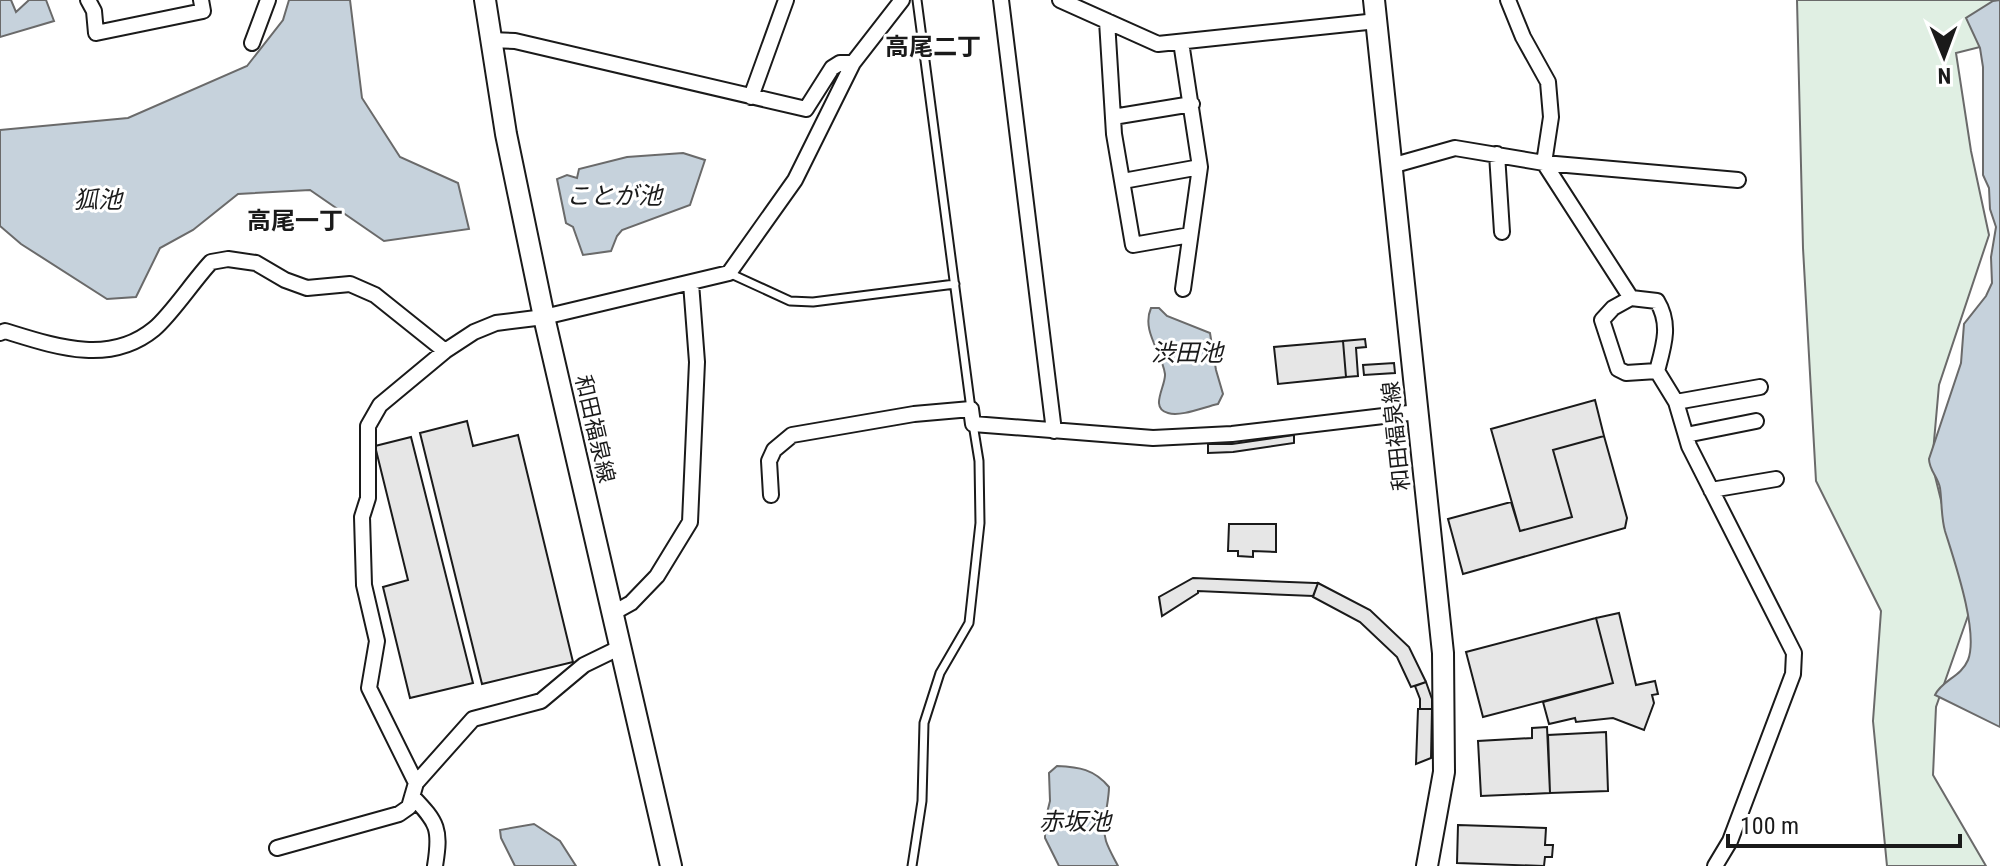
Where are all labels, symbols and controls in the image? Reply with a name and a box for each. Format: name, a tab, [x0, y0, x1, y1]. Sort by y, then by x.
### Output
north arrow	[1904, 16, 1984, 96]
district label: 高尾二丁	[885, 33, 981, 61]
text: N	[1937, 63, 1951, 88]
water label: ことが池	[566, 182, 664, 210]
water label: 狐池	[74, 186, 124, 214]
district label: 高尾一丁	[247, 207, 343, 235]
water label: 渋田池	[1151, 339, 1225, 367]
street label: 和田福泉線	[570, 373, 620, 485]
street label: 和田福泉線	[1378, 380, 1414, 492]
scale bar	[1728, 798, 1960, 848]
water label: 赤坂池	[1039, 808, 1113, 836]
text: 100 m	[1740, 812, 1799, 840]

